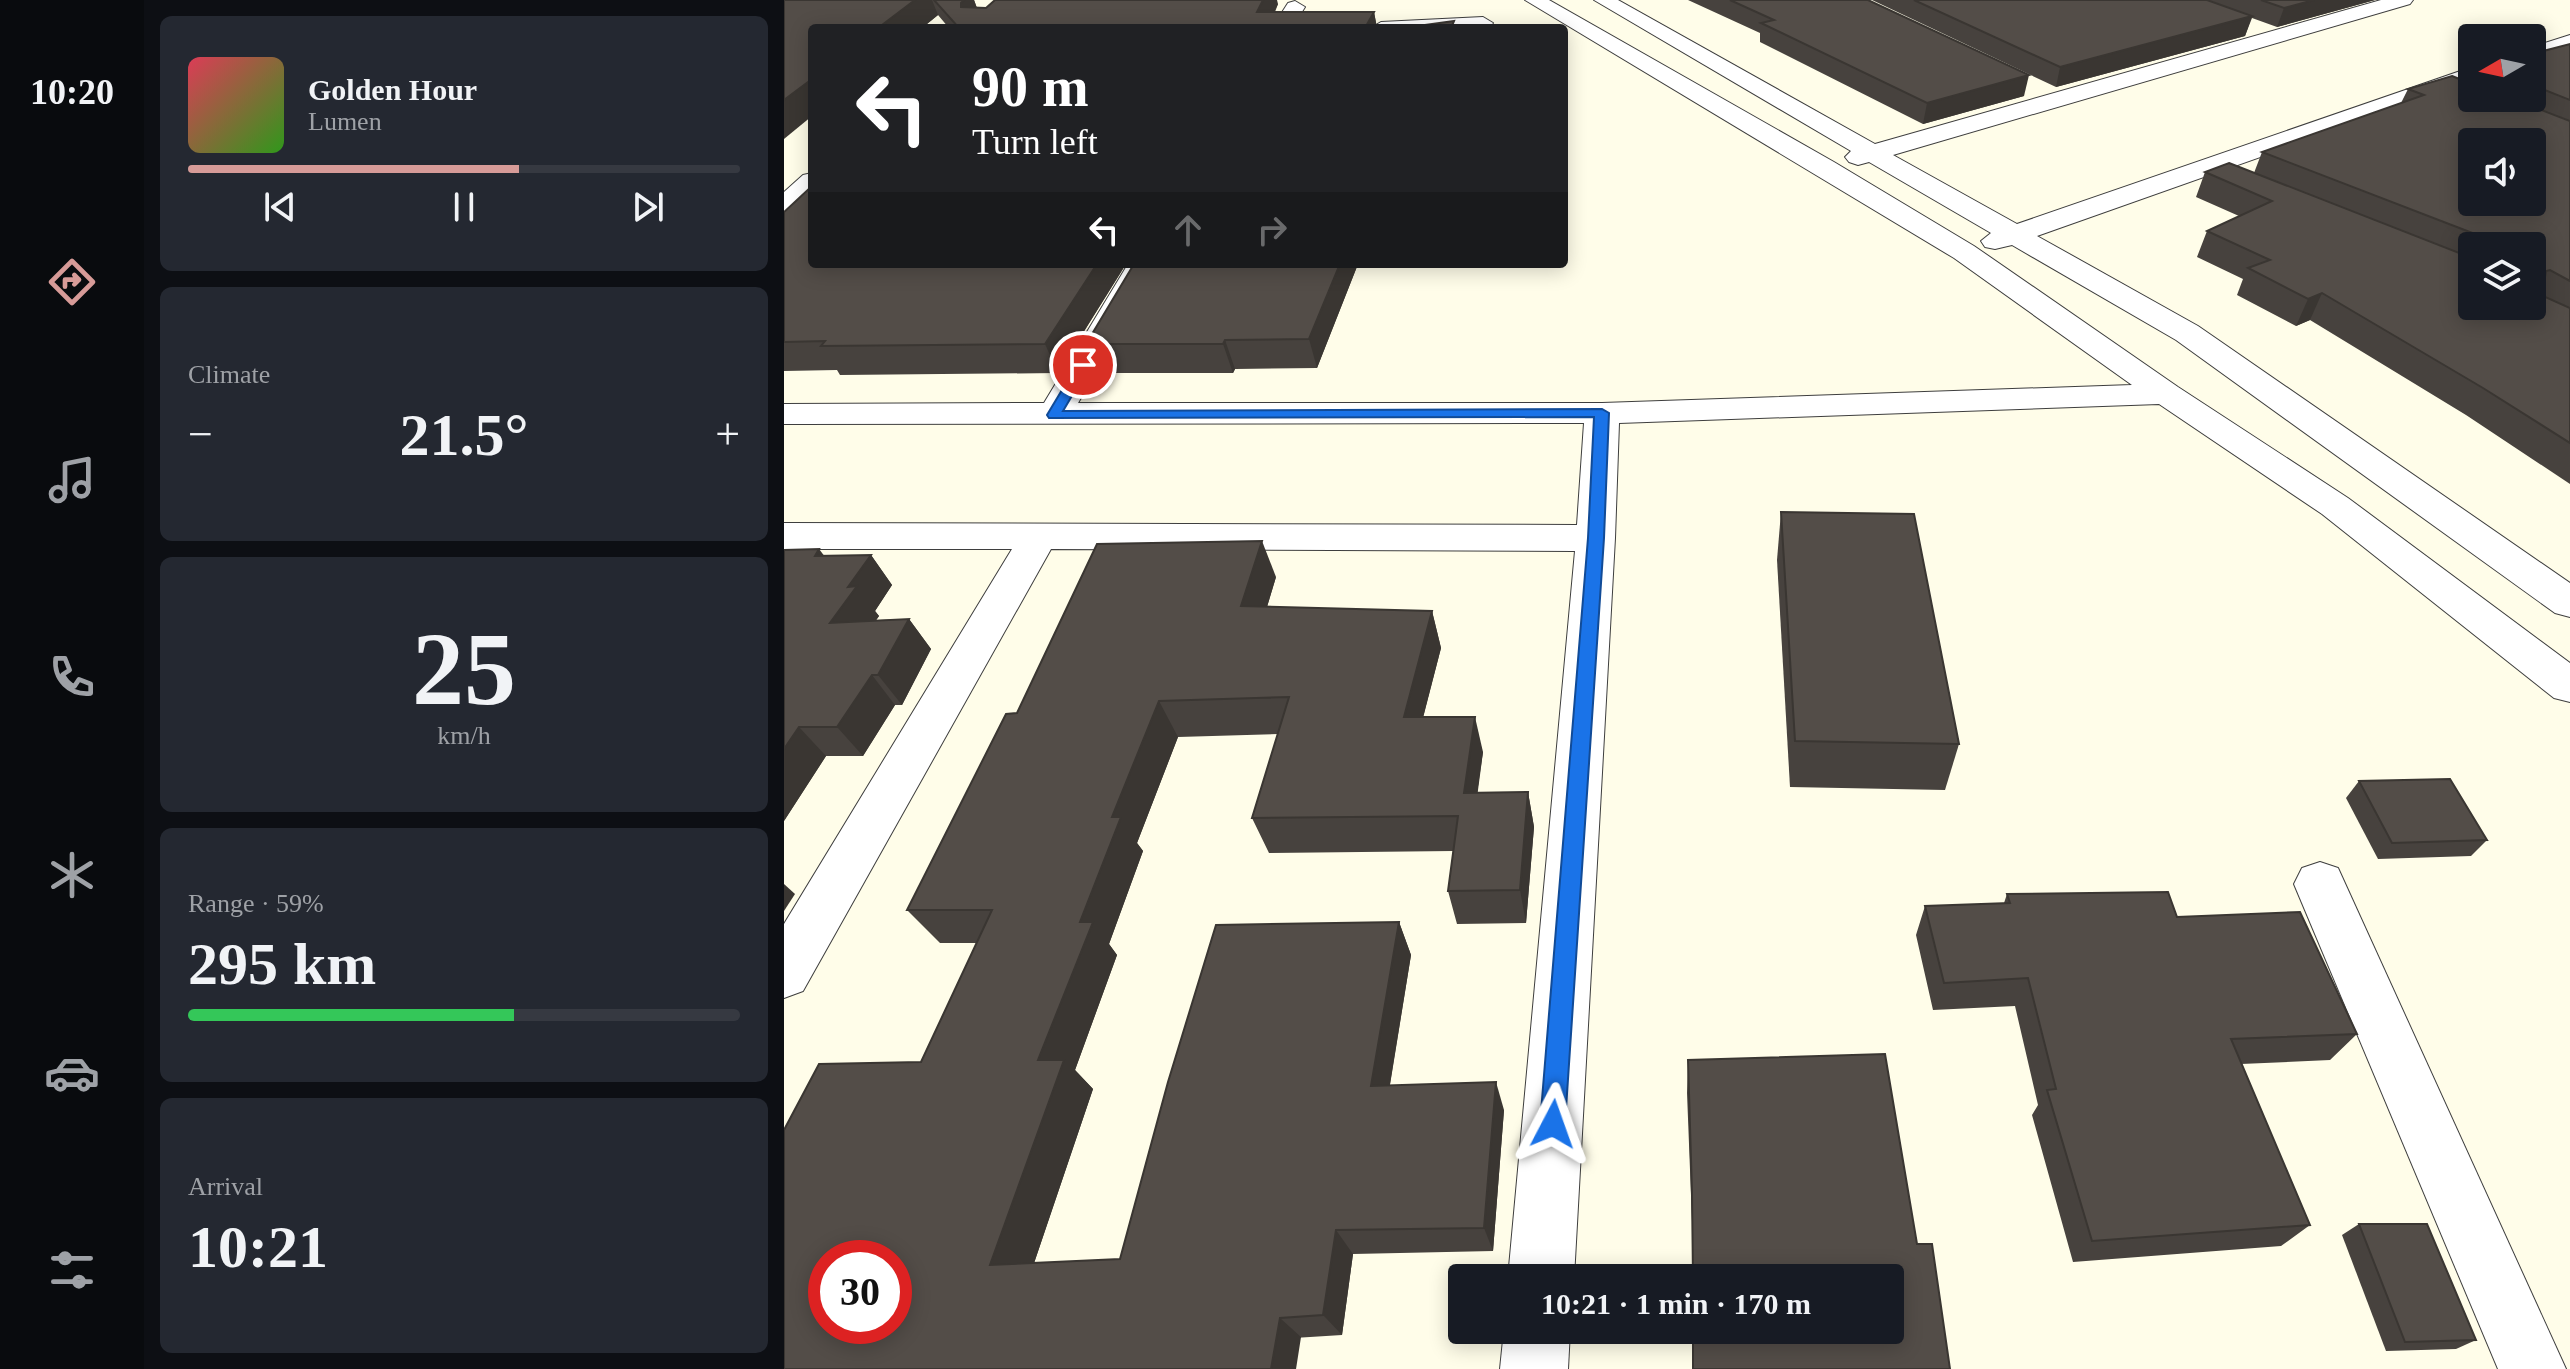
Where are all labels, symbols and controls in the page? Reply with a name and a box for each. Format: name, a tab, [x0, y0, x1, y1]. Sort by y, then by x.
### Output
north arrow	[2458, 24, 2546, 112]
map controls	[2458, 24, 2546, 320]
icon: left	[840, 56, 944, 160]
text: 90 m	[972, 56, 1089, 118]
text: 10:20	[30, 72, 114, 112]
text: Golden Hour	[308, 73, 477, 106]
text: Lumen	[308, 107, 382, 136]
text: Turn left	[972, 122, 1098, 162]
button: sound	[2458, 128, 2546, 216]
icon: previous	[258, 185, 302, 229]
icon: pause	[442, 185, 486, 229]
icon: next	[626, 185, 670, 229]
icon: left	[1082, 208, 1126, 252]
icon: ahead	[1166, 208, 1210, 252]
icon: right	[1250, 208, 1294, 252]
button: layers	[2458, 232, 2546, 320]
icon: directions	[44, 254, 100, 310]
pin	[1049, 331, 1117, 399]
icon: arrive	[1061, 343, 1105, 387]
text: Climate	[188, 360, 270, 389]
text: 21.5°	[400, 402, 529, 468]
text: −	[188, 410, 213, 459]
text: +	[715, 410, 740, 459]
icon: music	[44, 452, 100, 508]
text: 25	[412, 611, 516, 726]
icon: phone	[44, 649, 100, 705]
text: km/h	[437, 721, 491, 750]
icon: climate	[44, 847, 100, 903]
text: Range · 59%	[188, 889, 324, 918]
text: 295 km	[188, 931, 376, 997]
icon: car	[44, 1045, 100, 1101]
position arrow	[1511, 1082, 1595, 1166]
text: Arrival	[188, 1172, 263, 1201]
text: 10:21	[188, 1214, 328, 1280]
speed limit sign: 30	[808, 1240, 912, 1344]
icon: filters	[44, 1242, 100, 1298]
text: 10:21 · 1 min · 170 m	[1541, 1287, 1811, 1320]

